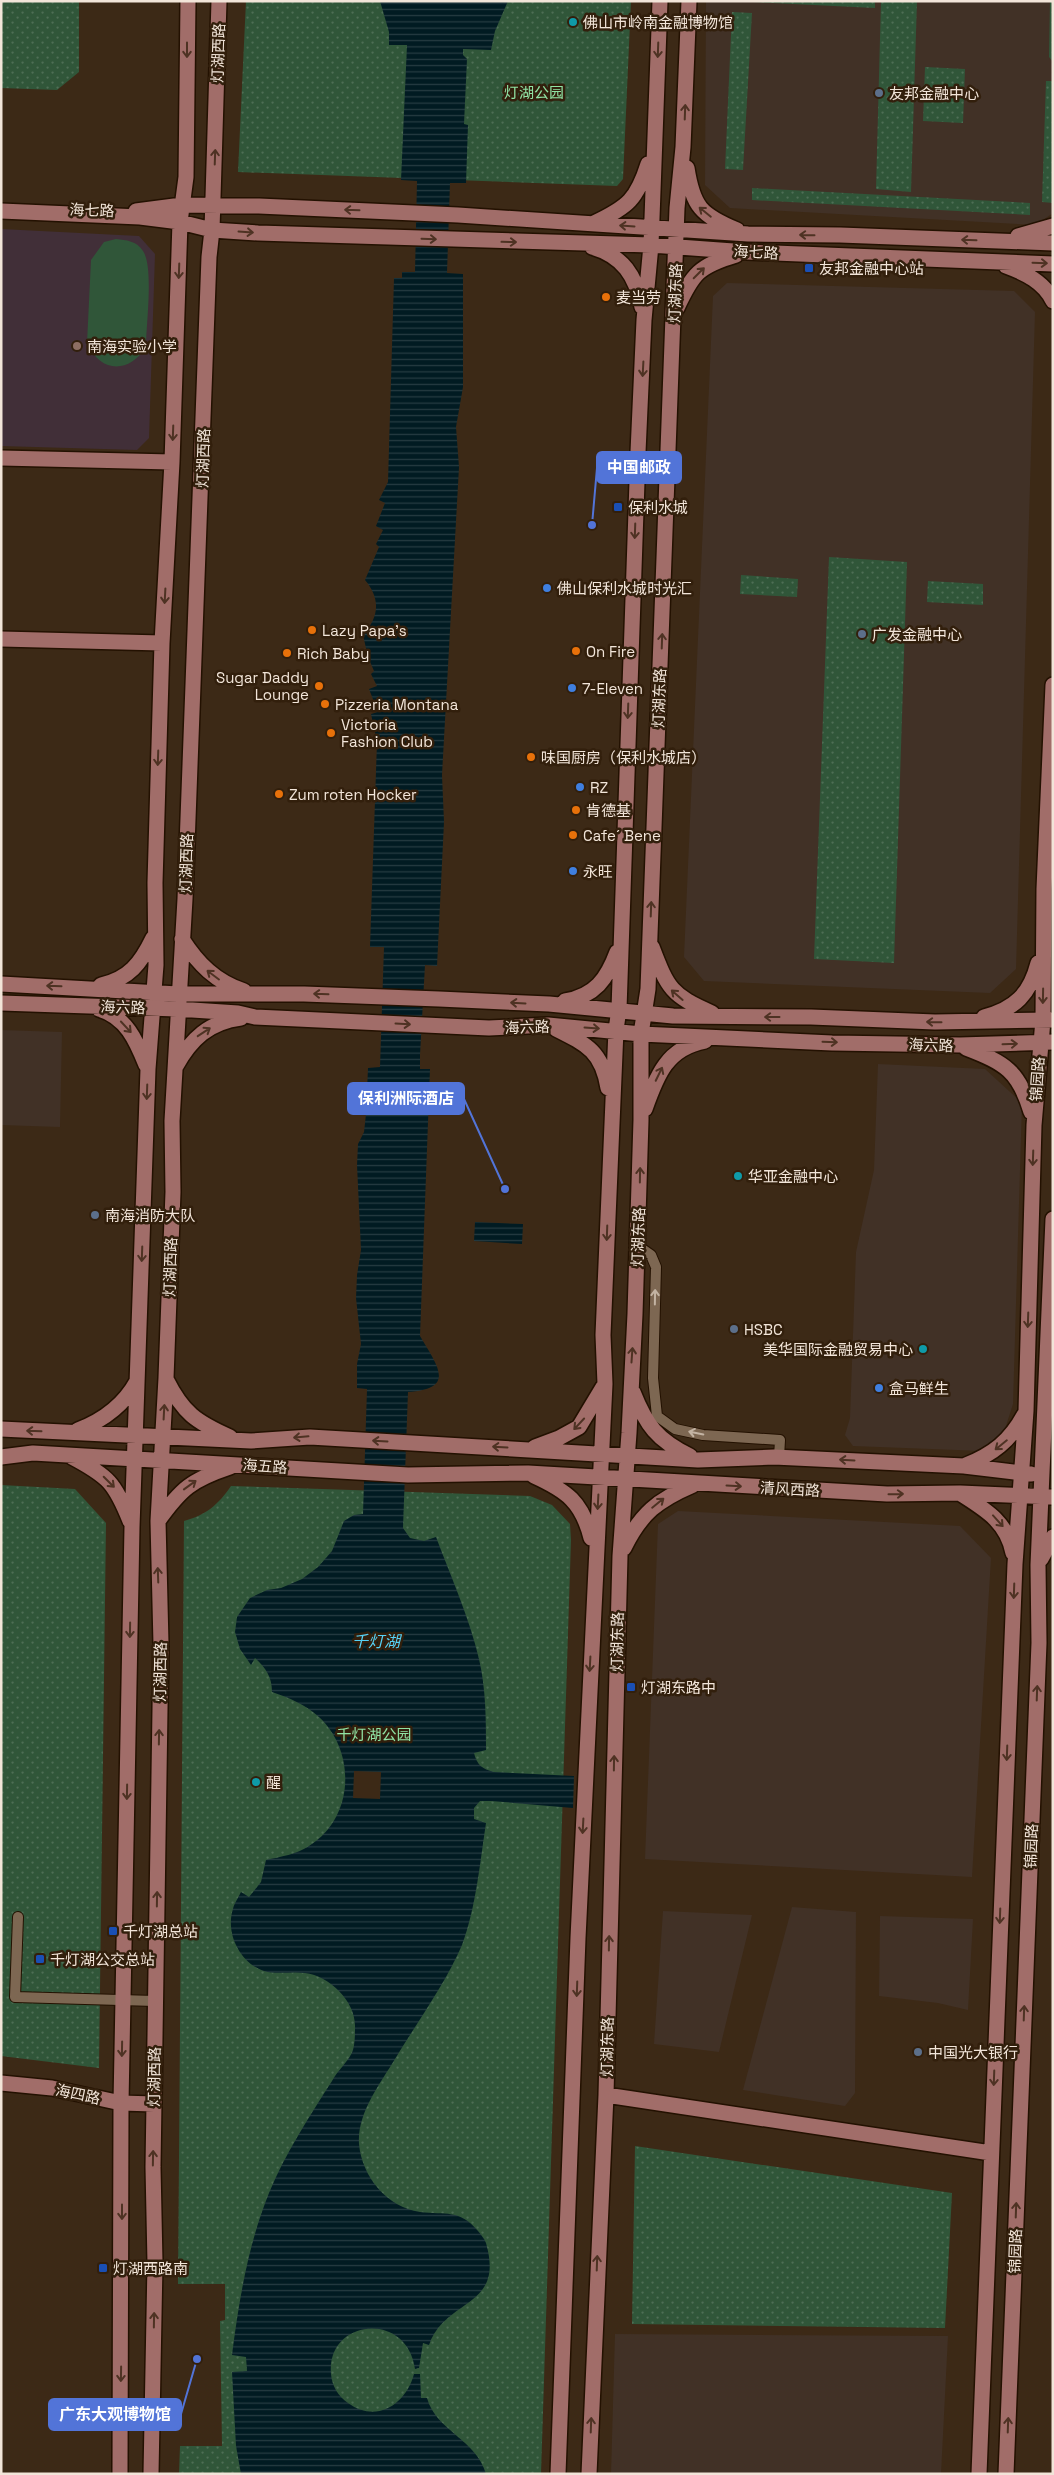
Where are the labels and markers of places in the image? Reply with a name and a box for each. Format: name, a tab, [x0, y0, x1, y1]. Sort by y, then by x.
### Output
place label: 佛山市岭南金融博物馆	[583, 13, 733, 32]
marker: 佛山市岭南金融博物馆	[567, 16, 579, 28]
place label: 友邦金融中心	[889, 84, 979, 103]
marker: 友邦金融中心	[873, 87, 885, 99]
place label: 友邦金融中心站	[819, 259, 924, 278]
marker: 友邦金融中心站	[803, 262, 815, 274]
place label: 麦当劳	[616, 288, 661, 307]
marker: 麦当劳	[600, 291, 612, 303]
place label: 南海实验小学	[87, 337, 177, 356]
marker: 南海实验小学	[71, 340, 83, 352]
callout: 中国邮政	[597, 452, 681, 483]
place label: 保利水城	[628, 498, 688, 517]
marker: 保利水城	[612, 501, 624, 513]
place label: 佛山保利水城时光汇	[557, 579, 692, 598]
marker: 佛山保利水城时光汇	[541, 582, 553, 594]
place label: Lazy Papa's	[322, 621, 407, 640]
marker: Lazy Papa's	[306, 624, 318, 636]
place label: 广发金融中心	[872, 625, 962, 644]
marker: 广发金融中心	[856, 628, 868, 640]
place label: On Fire	[586, 642, 635, 661]
place label: Rich Baby	[297, 644, 370, 663]
marker: On Fire	[570, 645, 582, 657]
marker: Rich Baby	[281, 647, 293, 659]
place label: Sugar Daddy Lounge	[216, 668, 309, 704]
place label: 7-Eleven	[582, 679, 643, 698]
marker: Sugar Daddy Lounge	[313, 680, 325, 692]
marker: 7-Eleven	[566, 682, 578, 694]
place label: Pizzeria Montana	[335, 695, 459, 714]
marker: Pizzeria Montana	[319, 698, 331, 710]
place label: Victoria Fashion Club	[341, 715, 433, 751]
marker: Victoria Fashion Club	[325, 727, 337, 739]
place label: 味国厨房（保利水城店）	[541, 748, 706, 767]
marker: 味国厨房（保利水城店）	[525, 751, 537, 763]
place label: RZ	[590, 778, 608, 797]
marker: RZ	[574, 781, 586, 793]
place label: Zum roten Hocker	[289, 785, 417, 804]
marker: Zum roten Hocker	[273, 788, 285, 800]
place label: 肯德基	[586, 801, 631, 820]
marker: 肯德基	[570, 804, 582, 816]
place label: Cafe´ Bene	[583, 826, 661, 845]
marker: Cafe´ Bene	[567, 829, 579, 841]
place label: 永旺	[583, 862, 613, 881]
marker: 永旺	[567, 865, 579, 877]
callout: 保利洲际酒店	[348, 1083, 464, 1114]
place label: 华亚金融中心	[748, 1167, 838, 1186]
marker: 华亚金融中心	[732, 1170, 744, 1182]
place label: 南海消防大队	[105, 1206, 195, 1225]
marker: 南海消防大队	[89, 1209, 101, 1221]
place label: HSBC	[744, 1320, 783, 1339]
marker: HSBC	[728, 1323, 740, 1335]
place label: 美华国际金融贸易中心	[763, 1340, 913, 1359]
marker: 美华国际金融贸易中心	[917, 1343, 929, 1355]
place label: 盒马鲜生	[889, 1379, 949, 1398]
marker: 盒马鲜生	[873, 1382, 885, 1394]
place label: 灯湖东路中	[641, 1678, 716, 1697]
marker: 灯湖东路中	[625, 1681, 637, 1693]
place label: 醒	[266, 1773, 281, 1792]
marker: 醒	[250, 1776, 262, 1788]
place label: 千灯湖总站	[123, 1922, 198, 1941]
marker: 千灯湖总站	[107, 1925, 119, 1937]
place label: 千灯湖公交总站	[50, 1950, 155, 1969]
marker: 千灯湖公交总站	[34, 1953, 46, 1965]
place label: 中国光大银行	[928, 2043, 1018, 2062]
marker: 中国光大银行	[912, 2046, 924, 2058]
place label: 灯湖西路南	[113, 2259, 188, 2278]
marker: 灯湖西路南	[97, 2262, 109, 2274]
callout: 广东大观博物馆	[49, 2399, 181, 2430]

